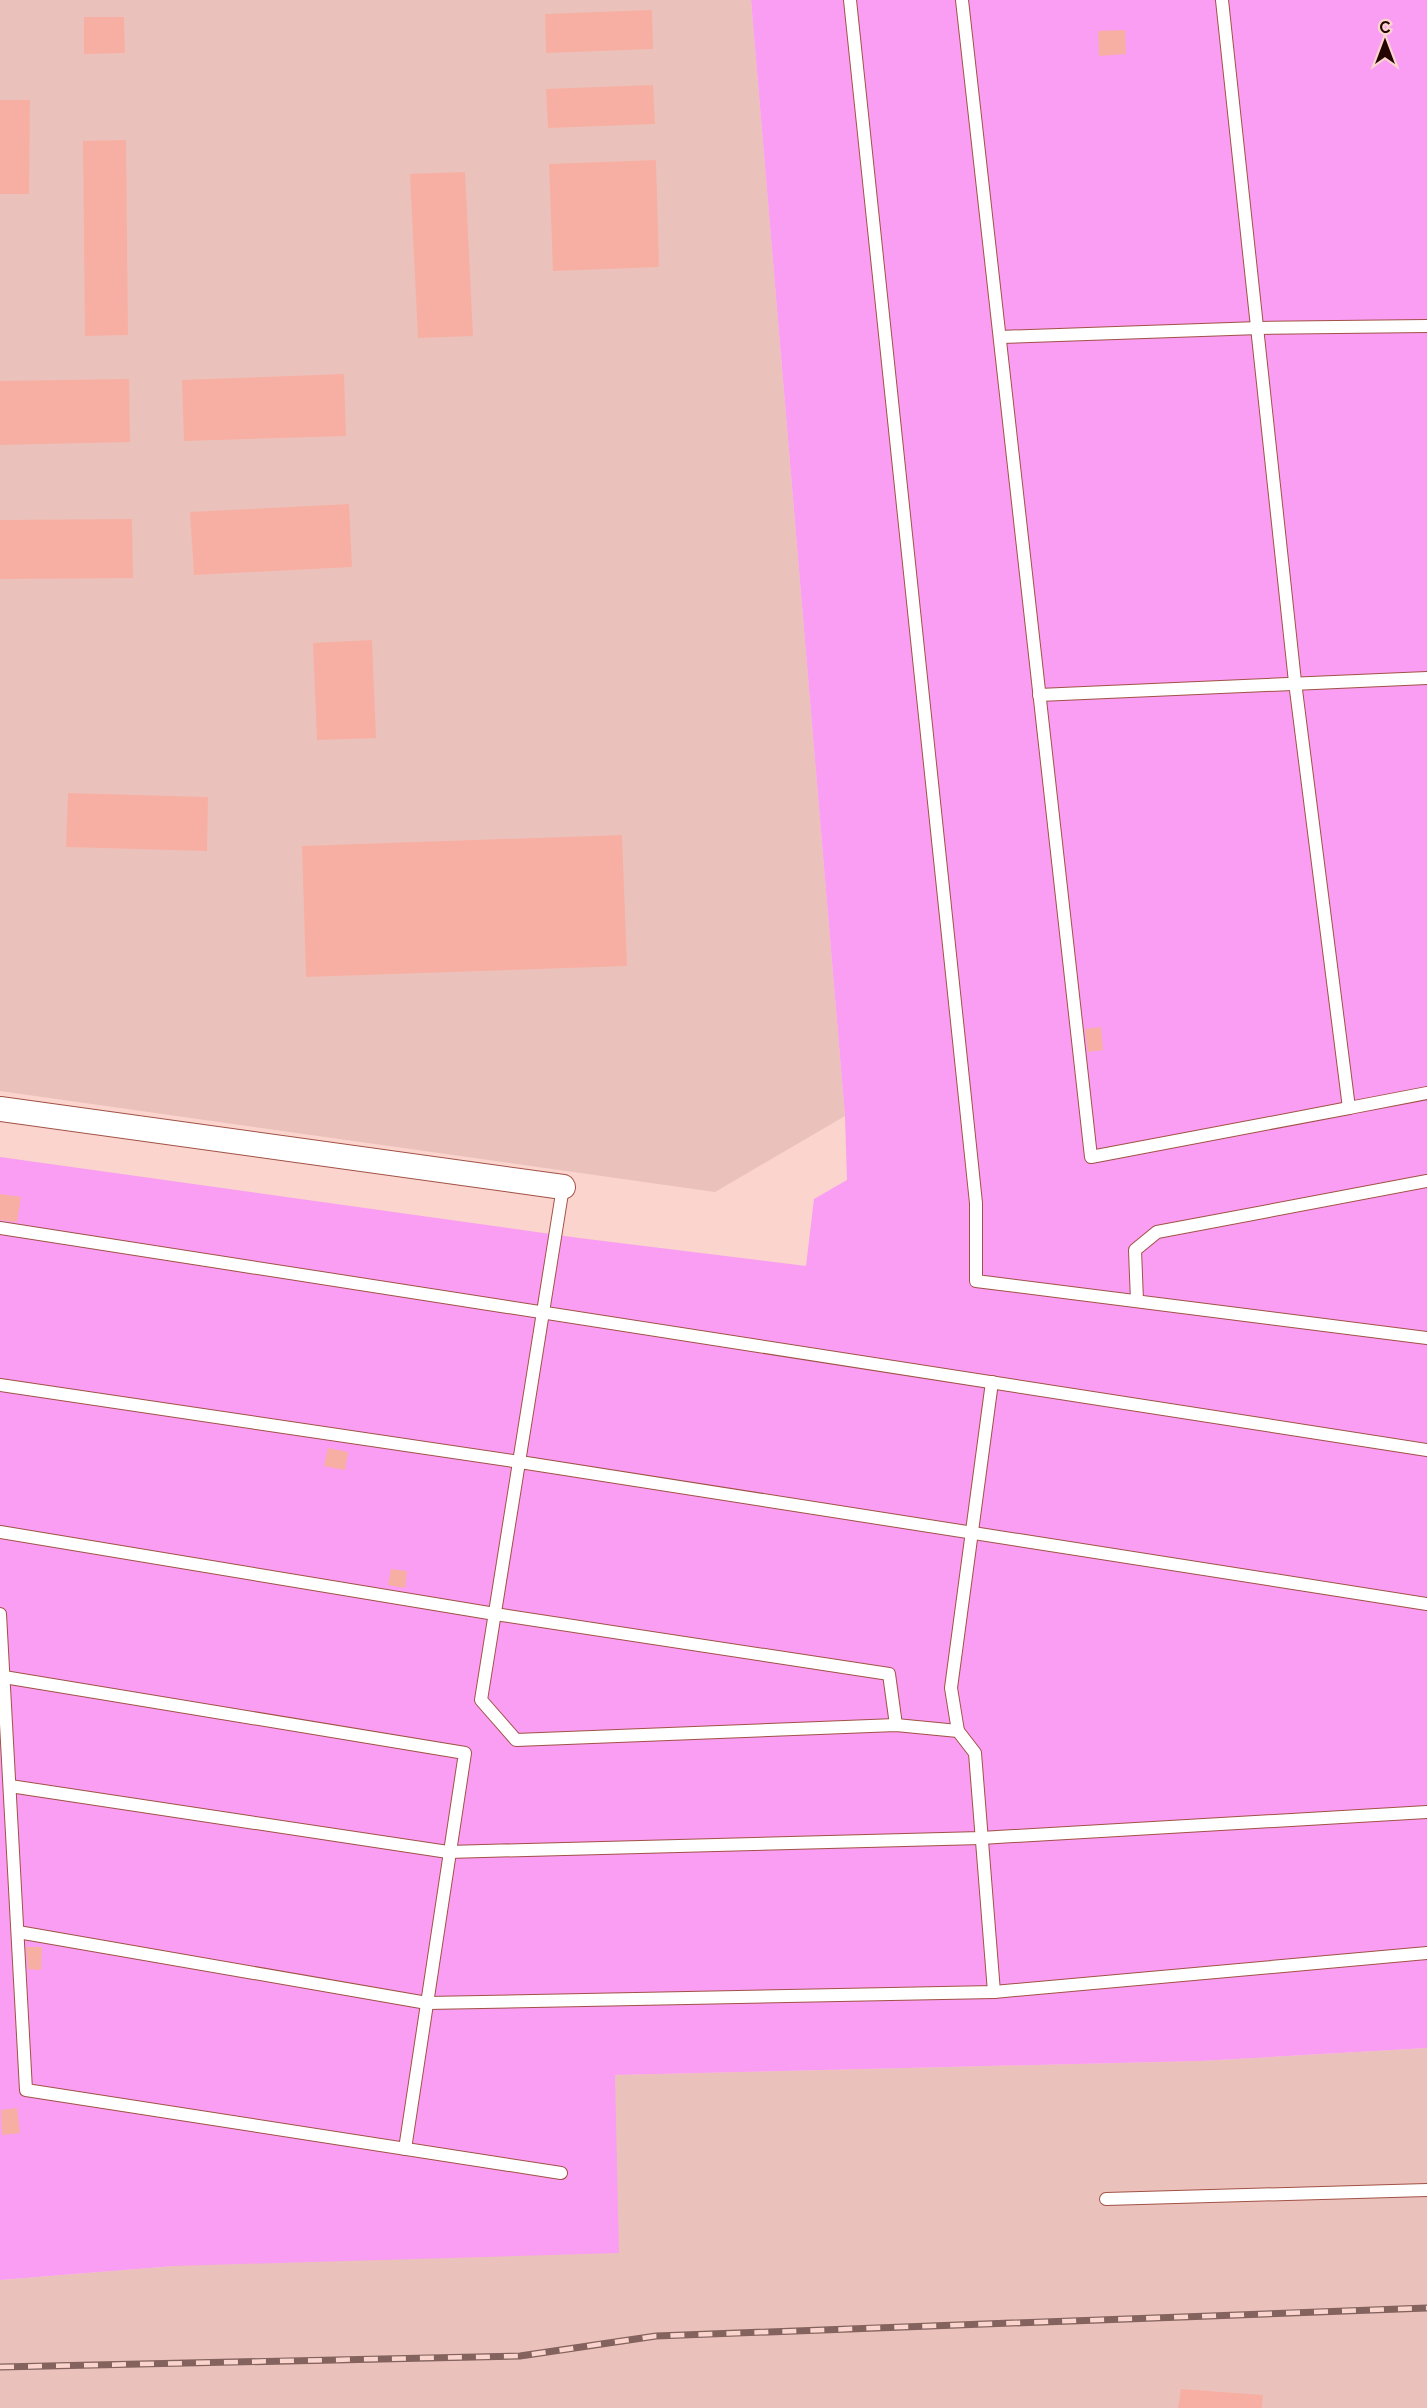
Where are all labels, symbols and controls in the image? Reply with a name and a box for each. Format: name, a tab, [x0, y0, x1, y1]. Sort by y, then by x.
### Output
north arrow	[1355, 12, 1415, 72]
text: С	[1380, 18, 1391, 37]

